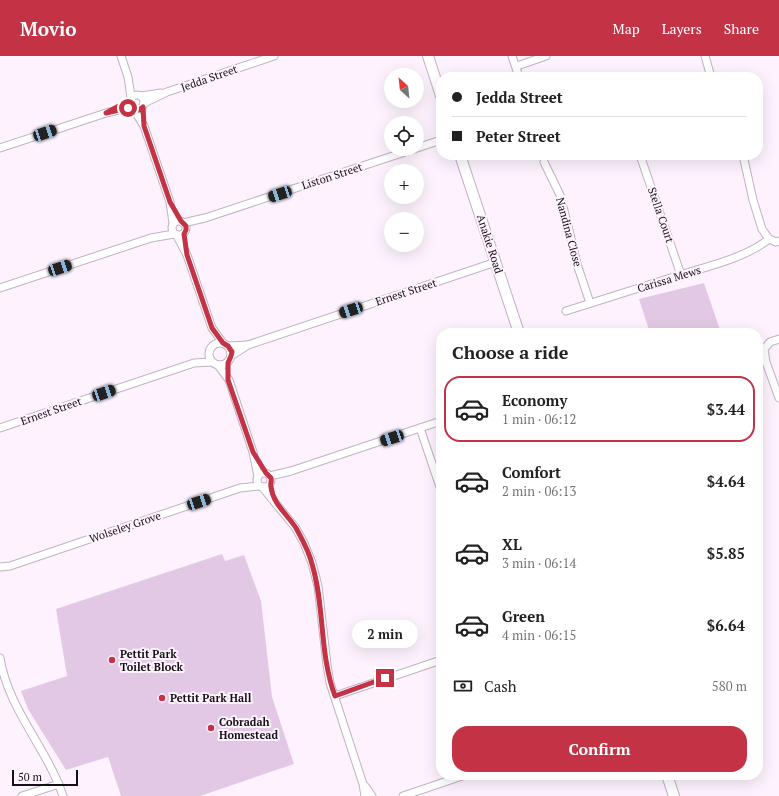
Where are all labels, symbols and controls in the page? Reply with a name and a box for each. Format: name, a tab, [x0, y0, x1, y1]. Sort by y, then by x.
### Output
text: Movio	[20, 16, 77, 41]
text: Map	[613, 19, 640, 38]
text: Layers	[662, 19, 702, 38]
text: Share	[724, 19, 759, 38]
street label: Jedda Street	[179, 62, 239, 94]
north arrow	[384, 68, 424, 108]
map controls	[384, 68, 424, 252]
text: Jedda Street	[476, 87, 563, 107]
route start	[119, 99, 137, 117]
button: locate	[384, 116, 424, 156]
car	[32, 123, 58, 143]
text: Peter Street	[476, 126, 561, 146]
street label: Liston Street	[300, 160, 364, 192]
button: +	[384, 164, 424, 204]
car	[267, 185, 293, 203]
street label: Stella Court	[645, 185, 677, 245]
street label: Nandina Close	[553, 196, 585, 269]
button: −	[384, 212, 424, 252]
street label: Anakie Road	[474, 213, 506, 275]
car	[47, 259, 73, 277]
street label: Carissa Mews	[636, 263, 703, 295]
street label: Ernest Street	[374, 276, 438, 308]
car	[338, 301, 364, 319]
text: Choose a ride	[452, 340, 568, 364]
car	[91, 383, 117, 403]
text: Economy	[502, 390, 567, 410]
icon: car	[454, 391, 490, 427]
street label: Ernest Street	[19, 394, 83, 428]
text: $3.44	[707, 399, 745, 419]
text: 1 min · 06:12	[502, 410, 576, 428]
car	[379, 429, 405, 447]
text: Comfort	[502, 462, 561, 482]
icon: car	[454, 463, 490, 499]
text: $4.64	[707, 471, 745, 491]
text: 2 min · 06:13	[502, 482, 576, 500]
car	[186, 493, 212, 511]
street label: Wolseley Grove	[87, 508, 163, 546]
text: XL	[502, 534, 522, 554]
icon: car	[454, 535, 490, 571]
text: $5.85	[707, 543, 745, 563]
text: 3 min · 06:14	[502, 554, 576, 572]
text: Green	[502, 606, 545, 626]
icon: car	[454, 607, 490, 643]
text: $6.64	[707, 615, 745, 635]
callout: 2 min	[352, 620, 418, 648]
text: 2 min	[367, 625, 403, 643]
text: 4 min · 06:15	[502, 626, 576, 644]
place label: Pettit Park Toilet Block	[120, 647, 183, 674]
marker: Pettit Park Toilet Block	[107, 655, 117, 665]
route end	[376, 669, 394, 687]
icon: cash	[452, 675, 474, 697]
text: Cash	[484, 676, 517, 696]
text: 580 m	[712, 677, 747, 695]
place label: Pettit Park Hall	[170, 691, 252, 705]
marker: Pettit Park Hall	[157, 693, 167, 703]
place label: Cobradah Homestead	[219, 715, 278, 742]
marker: Cobradah Homestead	[206, 723, 216, 733]
button: Confirm	[452, 726, 747, 772]
scale bar	[12, 768, 78, 787]
text: 50 m	[18, 770, 42, 784]

